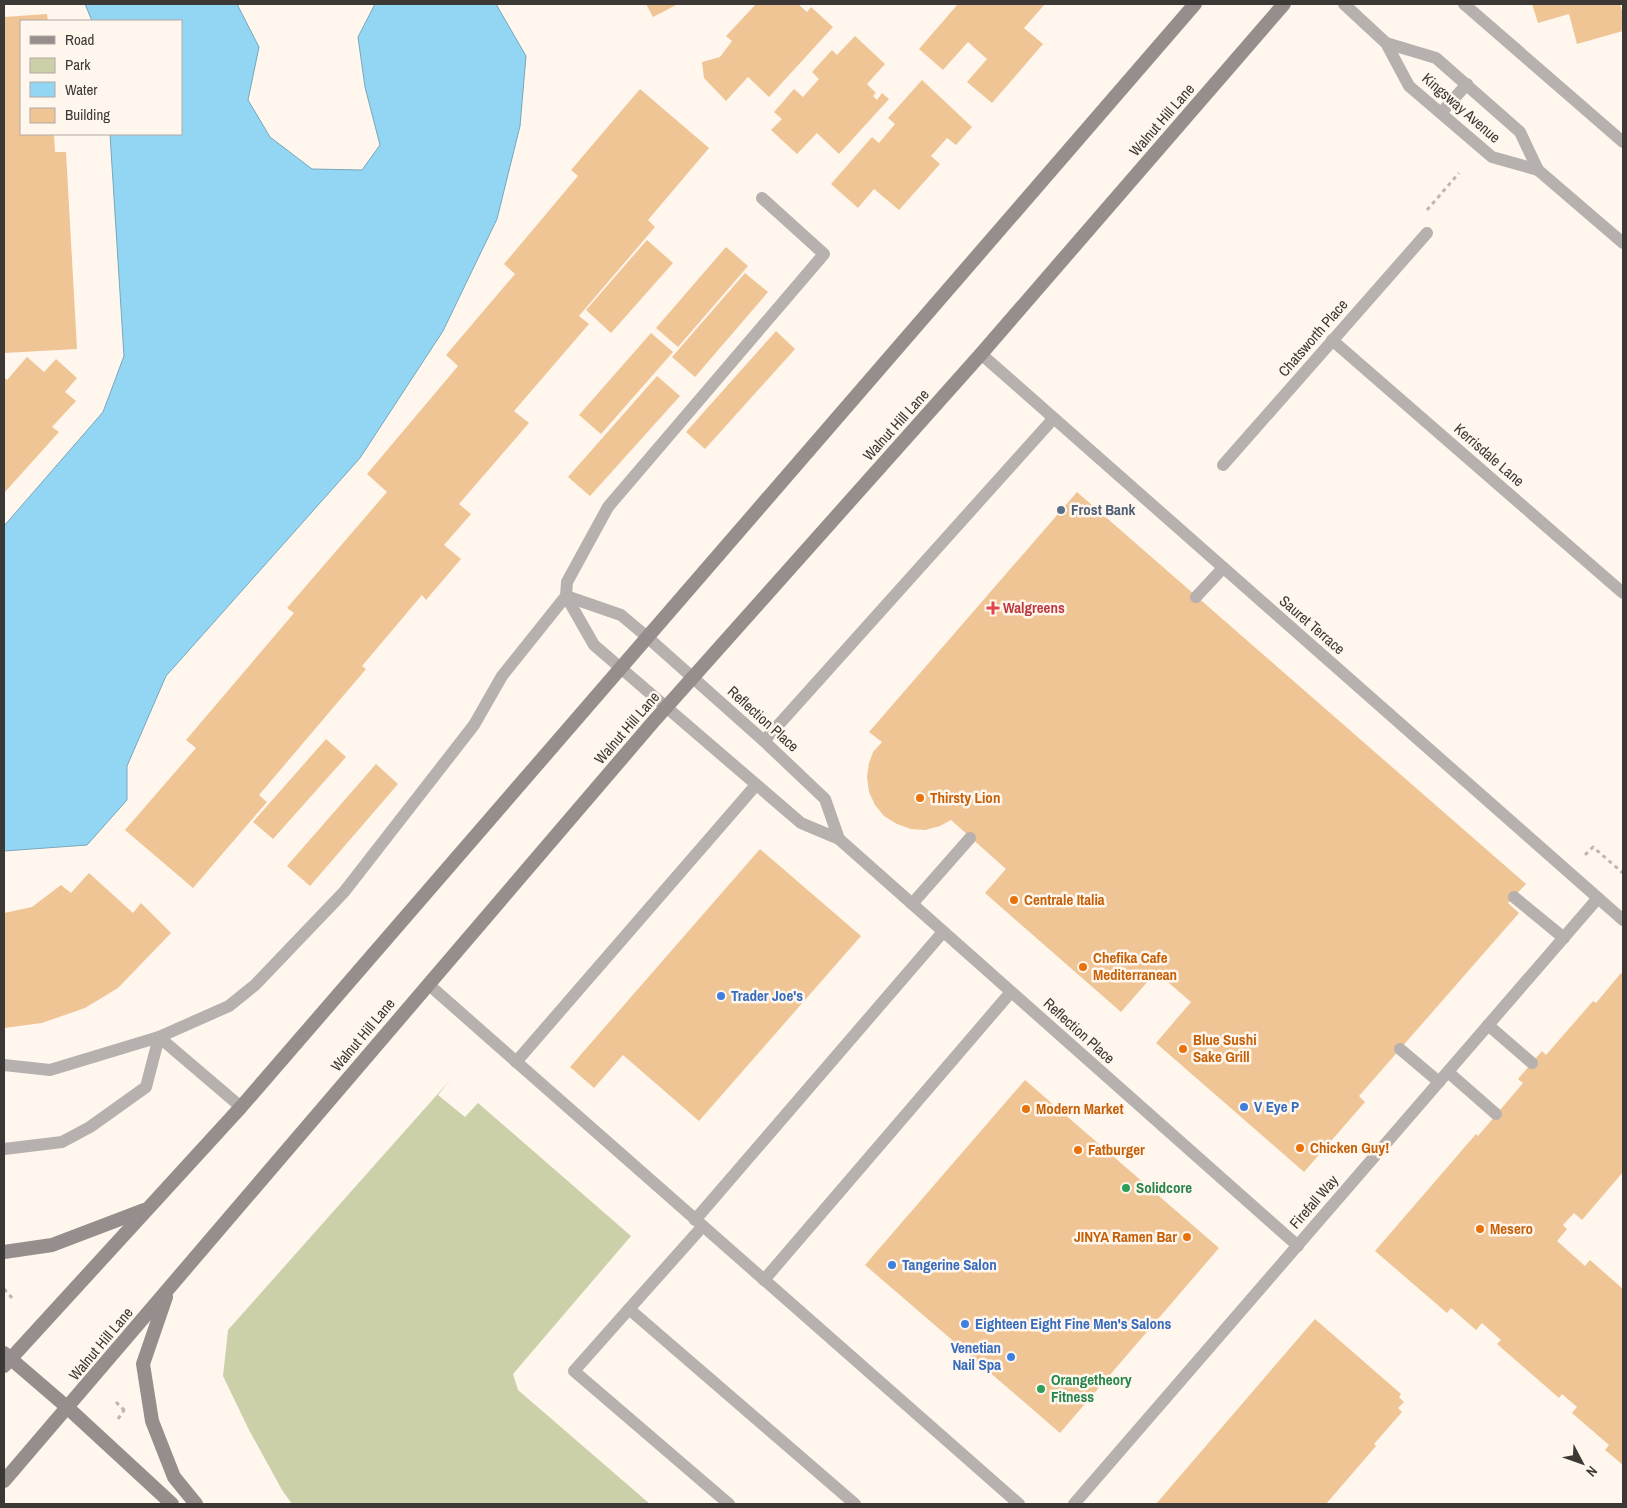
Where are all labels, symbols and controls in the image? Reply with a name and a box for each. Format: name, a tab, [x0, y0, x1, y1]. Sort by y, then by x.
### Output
legend	[20, 20, 182, 135]
text: Road	[65, 29, 94, 50]
text: Park	[65, 54, 91, 75]
street label: Kingsway Avenue	[1418, 68, 1505, 148]
text: Water	[65, 79, 97, 100]
street label: Walnut Hill Lane	[1124, 79, 1199, 160]
text: Building	[65, 104, 110, 125]
street label: Chatsworth Place	[1273, 294, 1352, 381]
street label: Walnut Hill Lane	[858, 384, 934, 465]
street label: Kerrisdale Lane	[1450, 418, 1529, 491]
place label: Frost Bank	[1071, 499, 1135, 520]
marker: Frost Bank	[1055, 504, 1067, 516]
street label: Sauret Terrace	[1275, 590, 1350, 659]
place label: Walgreens	[1003, 597, 1065, 618]
marker: Walgreens	[987, 602, 999, 614]
street label: Reflection Place	[723, 681, 804, 756]
street label: Walnut Hill Lane	[589, 687, 664, 768]
place label: Thirsty Lion	[930, 787, 1000, 808]
marker: Thirsty Lion	[914, 792, 926, 804]
place label: Centrale Italia	[1024, 889, 1105, 910]
marker: Centrale Italia	[1008, 894, 1020, 906]
place label: Chefika Cafe Mediterranean	[1093, 947, 1177, 985]
marker: Chefika Cafe Mediterranean	[1077, 961, 1089, 973]
place label: Trader Joe's	[731, 985, 803, 1006]
marker: Trader Joe's	[715, 990, 727, 1002]
street label: Walnut Hill Lane	[326, 993, 400, 1076]
street label: Reflection Place	[1039, 993, 1120, 1068]
place label: Blue Sushi Sake Grill	[1193, 1029, 1257, 1067]
marker: Blue Sushi Sake Grill	[1177, 1043, 1189, 1055]
place label: V Eye P	[1254, 1096, 1299, 1117]
place label: Modern Market	[1036, 1098, 1123, 1119]
marker: V Eye P	[1238, 1101, 1250, 1113]
marker: Modern Market	[1020, 1103, 1032, 1115]
place label: Chicken Guy!	[1310, 1137, 1389, 1158]
place label: Fatburger	[1088, 1139, 1145, 1160]
marker: Chicken Guy!	[1294, 1142, 1306, 1154]
marker: Fatburger	[1072, 1144, 1084, 1156]
street label: Firefall Way	[1284, 1170, 1343, 1233]
place label: Solidcore	[1136, 1177, 1192, 1198]
marker: Solidcore	[1120, 1182, 1132, 1194]
place label: Mesero	[1490, 1218, 1533, 1239]
marker: Mesero	[1474, 1223, 1486, 1235]
place label: JINYA Ramen Bar	[1074, 1226, 1177, 1247]
marker: JINYA Ramen Bar	[1181, 1231, 1193, 1243]
place label: Tangerine Salon	[902, 1254, 997, 1275]
marker: Tangerine Salon	[886, 1259, 898, 1271]
street label: Walnut Hill Lane	[64, 1302, 138, 1385]
place label: Eighteen Eight Fine Men's Salons	[975, 1313, 1172, 1334]
marker: Eighteen Eight Fine Men's Salons	[959, 1318, 971, 1330]
place label: Venetian Nail Spa	[951, 1337, 1001, 1375]
marker: Venetian Nail Spa	[1005, 1351, 1017, 1363]
place label: Orangetheory Fitness	[1051, 1369, 1132, 1407]
marker: Orangetheory Fitness	[1035, 1383, 1047, 1395]
north arrow	[1557, 1438, 1607, 1488]
text: N	[1582, 1462, 1601, 1481]

